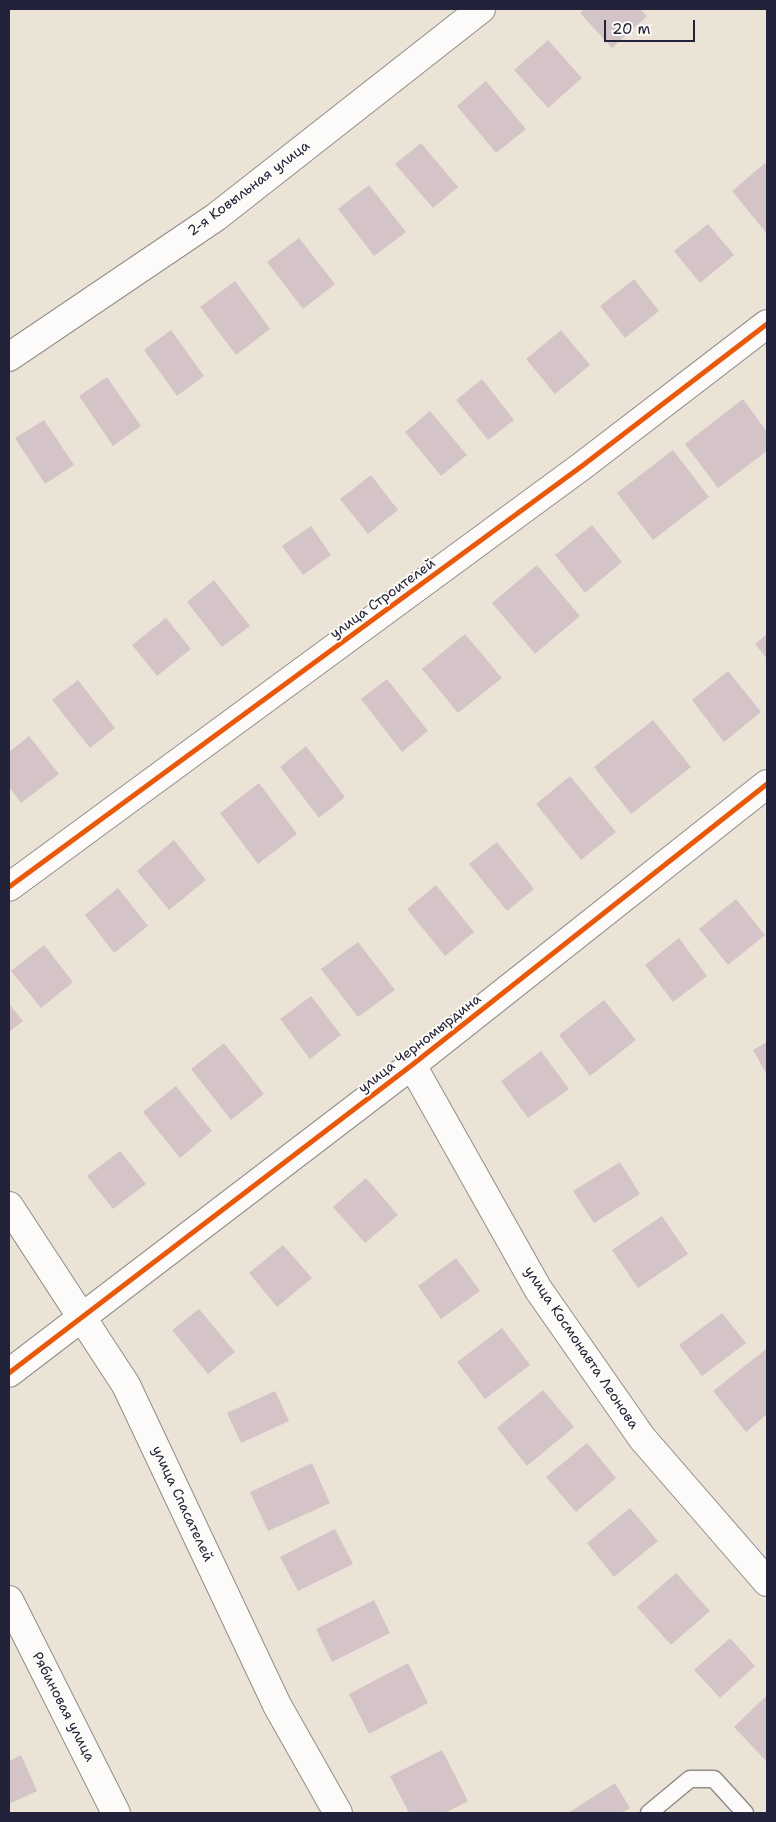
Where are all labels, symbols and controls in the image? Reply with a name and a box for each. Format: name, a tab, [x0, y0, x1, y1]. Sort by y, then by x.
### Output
scale bar	[606, 10, 697, 42]
text: 20 m	[612, 19, 651, 39]
street label: 2-я Ковыльная улица	[185, 138, 313, 240]
street label: улица Строителей	[327, 555, 439, 643]
street label: улица Черномырдина	[355, 991, 485, 1097]
street label: улица Космонавта Леонова	[520, 1263, 642, 1433]
street label: улица Спасателей	[148, 1443, 216, 1565]
street label: Рябиновая улица	[28, 1649, 98, 1765]

